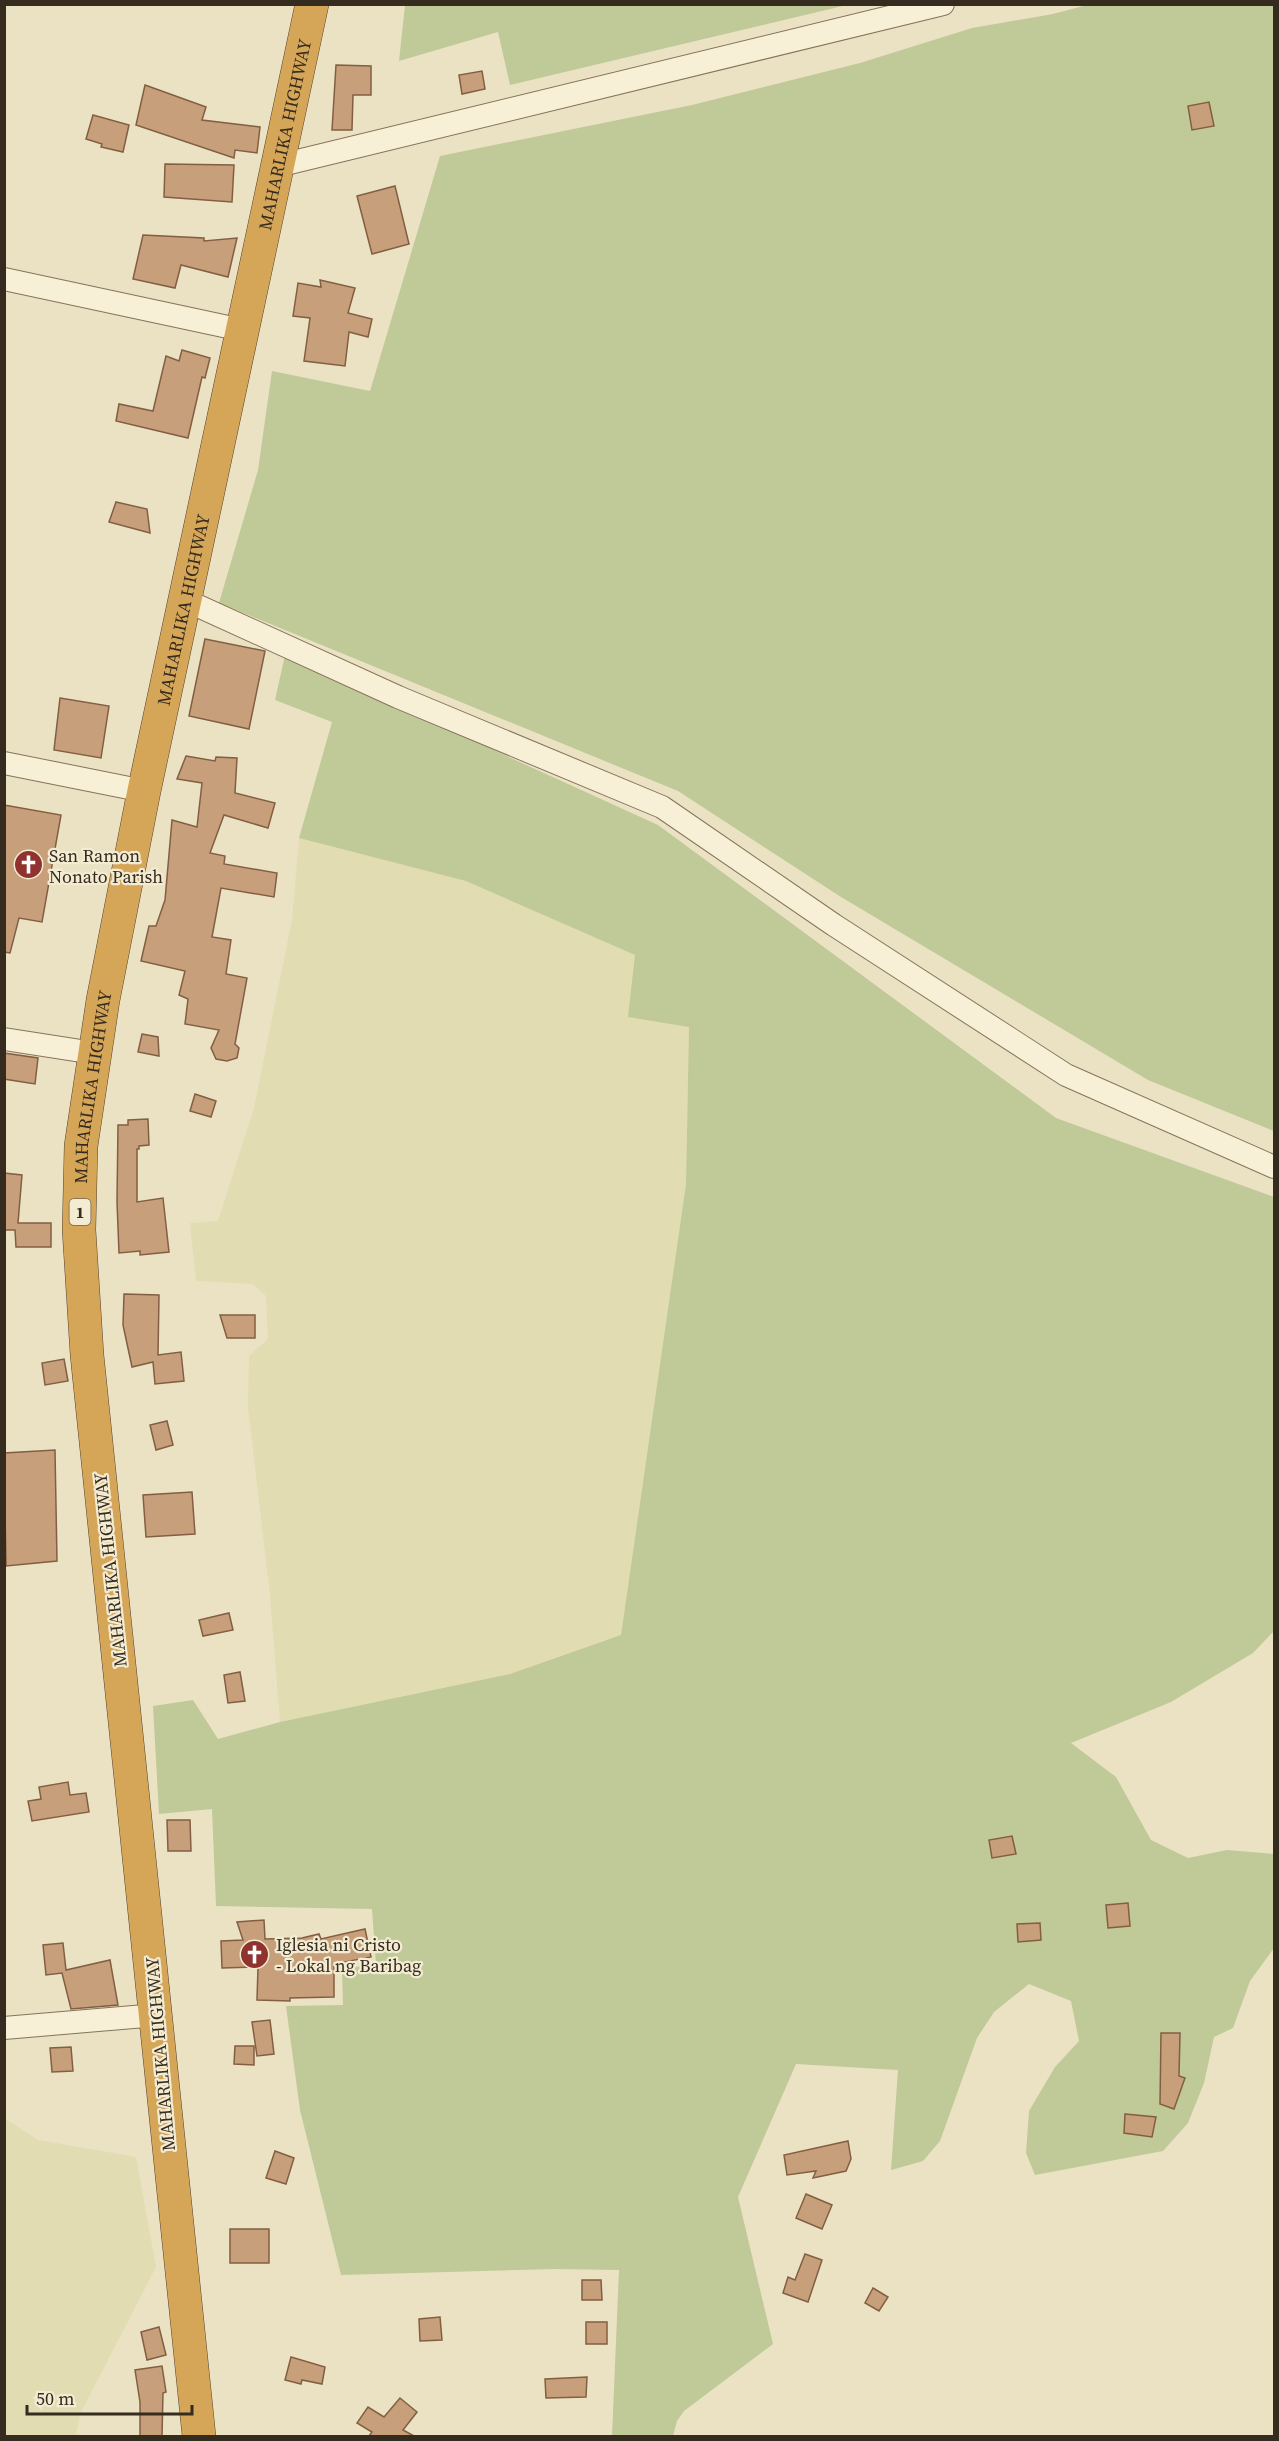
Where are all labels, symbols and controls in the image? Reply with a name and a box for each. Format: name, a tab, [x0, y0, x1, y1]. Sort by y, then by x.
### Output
street label: MAHARLIKA HIGHWAY	[252, 36, 317, 232]
street label: MAHARLIKA HIGHWAY	[150, 511, 215, 708]
place label: San Ramon Nonato Parish	[49, 843, 163, 889]
church icon: San Ramon Nonato Parish	[12, 849, 44, 881]
street label: MAHARLIKA HIGHWAY	[68, 987, 117, 1184]
road number: 1	[70, 1199, 90, 1225]
street label: MAHARLIKA HIGHWAY	[87, 1471, 133, 1668]
place label: Iglesia ni Cristo - Lokal ng Baribag	[276, 1932, 421, 1978]
church icon: Iglesia ni Cristo - Lokal ng Baribag	[239, 1938, 271, 1970]
street label: MAHARLIKA HIGHWAY	[139, 1955, 181, 2152]
scale bar	[27, 2378, 192, 2416]
text: 50 m	[36, 2386, 74, 2411]

